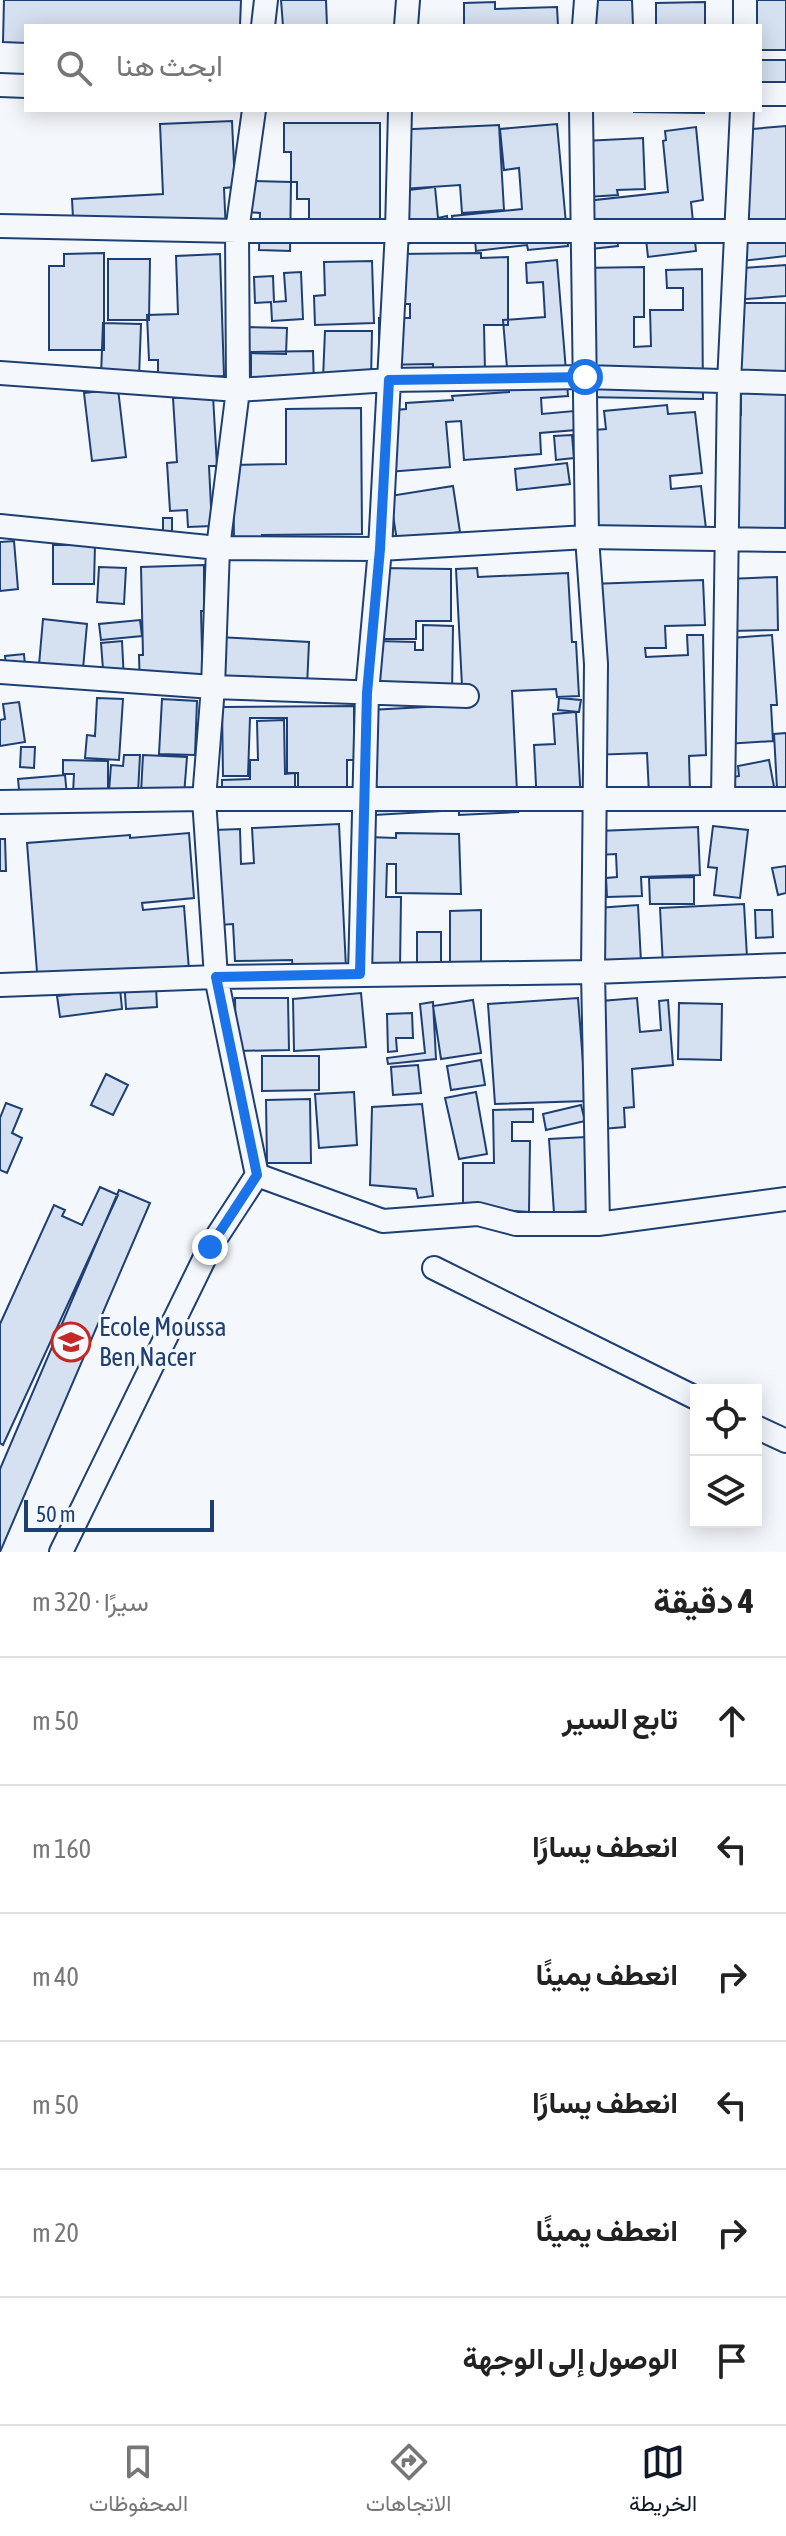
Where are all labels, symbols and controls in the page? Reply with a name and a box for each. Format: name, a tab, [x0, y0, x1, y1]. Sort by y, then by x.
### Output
search box	[24, 24, 762, 112]
icon: search	[52, 46, 96, 90]
text: ابحث هنا	[116, 48, 223, 82]
route start	[567, 359, 603, 395]
route end	[192, 1229, 228, 1265]
place label: Ecole Moussa Ben Nacer	[99, 1312, 227, 1372]
school or university icon: Ecole Moussa Ben Nacer	[50, 1321, 92, 1363]
map controls	[690, 1384, 762, 1528]
button: locate	[690, 1384, 762, 1456]
button: layers	[690, 1456, 762, 1528]
scale bar	[24, 1496, 214, 1532]
text: 50 m	[36, 1501, 76, 1527]
text: 4 دقيقة	[653, 1581, 754, 1620]
text: سيرًا · 320 m	[32, 1587, 149, 1617]
icon: ahead	[710, 1699, 754, 1743]
text: تابع السير	[562, 1701, 678, 1735]
text: 50 m	[32, 1706, 79, 1736]
icon: left	[710, 1827, 754, 1871]
text: انعطف يسارًا	[532, 1829, 678, 1863]
text: 160 m	[32, 1834, 91, 1864]
icon: right	[710, 1955, 754, 1999]
text: انعطف يمينًا	[536, 1957, 678, 1991]
text: 40 m	[32, 1962, 79, 1992]
icon: left	[710, 2083, 754, 2127]
text: انعطف يسارًا	[532, 2085, 678, 2119]
text: 50 m	[32, 2090, 79, 2120]
icon: right	[710, 2211, 754, 2255]
text: انعطف يمينًا	[536, 2213, 678, 2247]
text: 20 m	[32, 2218, 79, 2248]
icon: arrive	[710, 2339, 754, 2383]
text: الوصول إلى الوجهة	[462, 2341, 678, 2375]
tab: المحفوظات	[89, 2440, 188, 2523]
tab: الاتجاهات	[366, 2440, 451, 2523]
tab: الخريطة	[629, 2440, 697, 2523]

